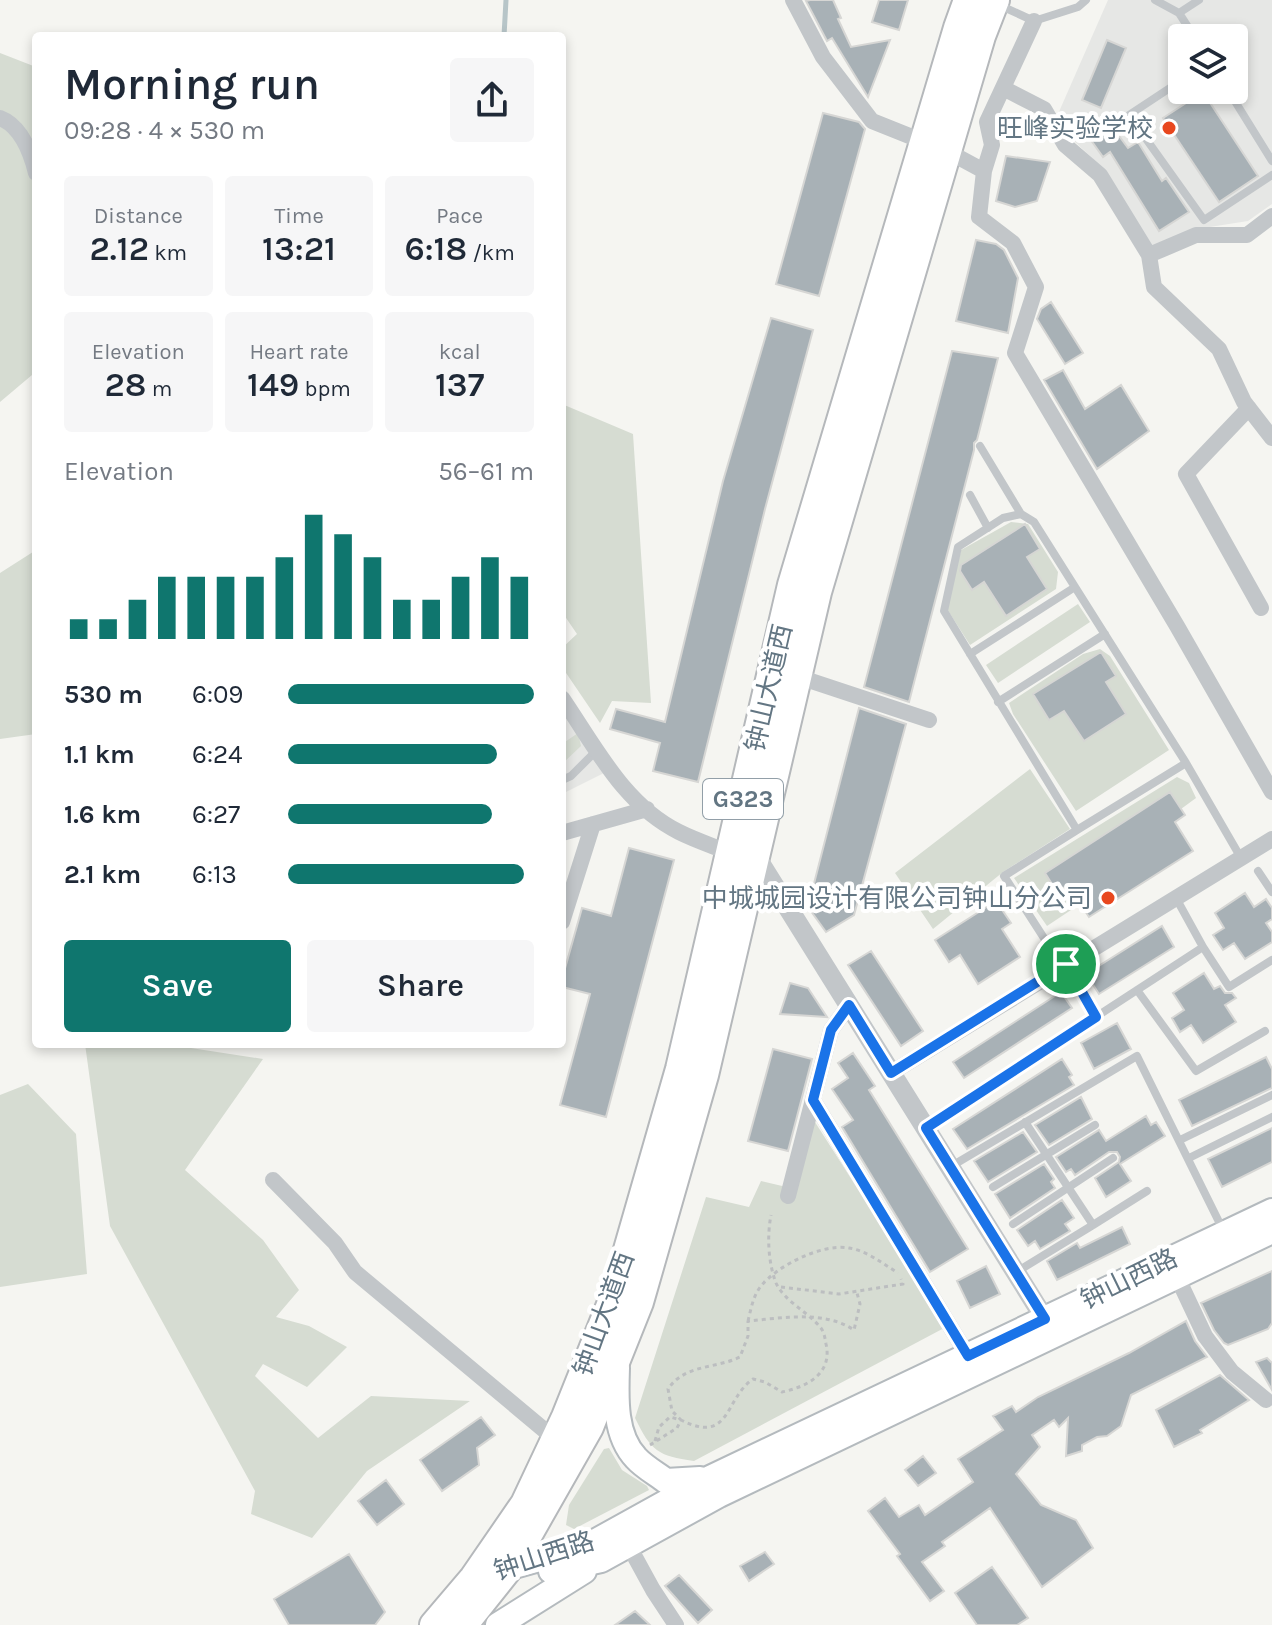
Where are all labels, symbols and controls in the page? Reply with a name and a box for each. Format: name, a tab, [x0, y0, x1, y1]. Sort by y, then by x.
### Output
map controls	[1168, 24, 1248, 104]
button: layers	[1168, 24, 1248, 104]
button: share	[450, 58, 534, 142]
text: Morning run	[64, 59, 320, 110]
place label: 旺峰实验学校	[997, 113, 1153, 144]
text: 09:28 · 4 × 530 m	[64, 115, 265, 146]
marker: 旺峰实验学校	[1160, 119, 1178, 137]
text: Distance	[94, 203, 183, 229]
text: Time	[274, 203, 324, 229]
text: Pace	[436, 203, 483, 229]
text: 2.12	[89, 229, 149, 269]
text: 13:21	[262, 229, 336, 269]
text: 6:18	[404, 229, 467, 269]
text: km	[149, 240, 187, 266]
text: /km	[467, 240, 515, 266]
text: Elevation	[92, 339, 185, 365]
text: Heart rate	[249, 339, 349, 365]
text: kcal	[439, 339, 481, 365]
text: 28	[104, 365, 146, 405]
text: 149	[247, 365, 299, 405]
text: 137	[435, 365, 484, 405]
text: m	[146, 376, 172, 402]
text: bpm	[299, 376, 351, 402]
text: Elevation	[64, 456, 174, 487]
text: 56–61 m	[438, 456, 534, 487]
street label: 钟山大道西	[739, 621, 799, 755]
text: 530 m	[64, 679, 143, 710]
text: 6:09	[192, 679, 243, 710]
text: 1.1 km	[64, 739, 135, 770]
text: 6:24	[192, 739, 242, 770]
road number: G323	[703, 779, 783, 819]
text: 1.6 km	[64, 799, 141, 830]
text: 6:27	[192, 799, 240, 830]
text: 2.1 km	[64, 859, 141, 890]
text: 6:13	[192, 859, 237, 890]
place label: 中城城园设计有限公司钟山分公司	[702, 883, 1092, 914]
marker: 中城城园设计有限公司钟山分公司	[1099, 889, 1117, 907]
pin	[1032, 930, 1100, 998]
button: Save	[64, 940, 291, 1032]
button: Share	[307, 940, 534, 1032]
icon: arrive	[1044, 942, 1088, 986]
street label: 钟山西路	[1075, 1242, 1183, 1316]
street label: 钟山大道西	[567, 1248, 641, 1380]
street label: 钟山西路	[490, 1525, 598, 1587]

